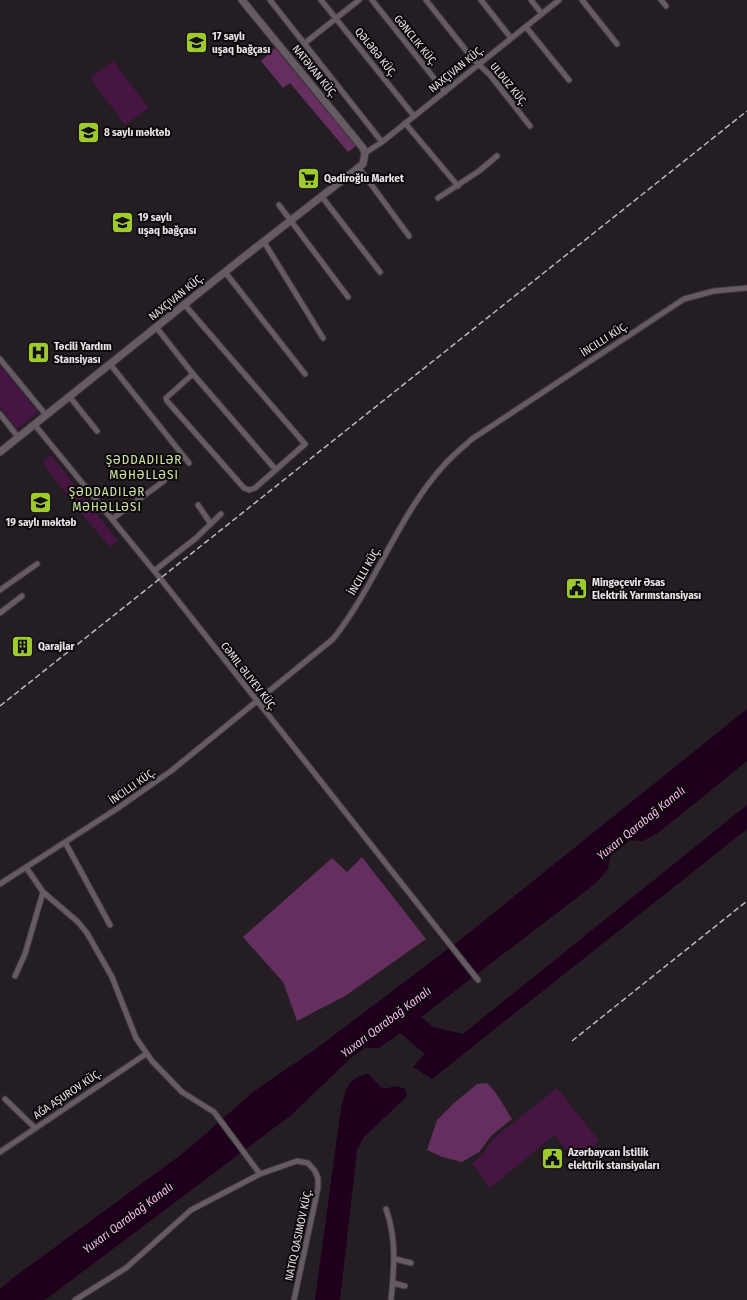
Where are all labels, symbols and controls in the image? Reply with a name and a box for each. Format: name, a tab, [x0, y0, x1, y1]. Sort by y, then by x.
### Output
street label: GƏNCLIK KÜÇ.	[391, 12, 440, 68]
street label: QƏLƏBƏ KÜÇ.	[352, 25, 399, 79]
school or university icon: 17 saylı uşaq bağçası	[183, 29, 209, 55]
place label: 17 saylı uşaq bağçası	[212, 30, 271, 56]
street label: NATƏVAN KÜÇ.	[290, 42, 340, 100]
street label: NAXÇIVAN KÜÇ.	[426, 43, 486, 95]
street label: ULDUZ KÜÇ.	[487, 60, 530, 109]
school or university icon: 8 saylı məktəb	[76, 119, 102, 145]
place label: 8 saylı məktəb	[104, 126, 170, 139]
supermarket icon: Qədiroğlu Market	[295, 165, 321, 191]
place label: Qədiroğlu Market	[324, 172, 404, 185]
school or university icon: 19 saylı uşaq bağçası	[109, 210, 135, 236]
place label: 19 saylı uşaq bağçası	[138, 211, 197, 237]
street label: NAXÇIVAN KÜÇ.	[146, 271, 206, 323]
street label: İNCILLI KÜÇ.	[578, 319, 630, 359]
hospital icon: Təcili Yardım Stansiyası	[25, 339, 51, 365]
place label: Təcili Yardım Stansiyası	[54, 340, 112, 366]
district label: ŞƏDDADILƏR MƏHƏLLƏSI	[106, 452, 182, 482]
district label: ŞƏDDADILƏR MƏHƏLLƏSI	[69, 484, 145, 514]
school or university icon: 19 saylı məktəb	[28, 489, 54, 515]
place label: 19 saylı məktəb	[6, 516, 76, 529]
street label: İNCILLI KÜÇ.	[345, 544, 383, 598]
public building icon: Mingəçevir Əsas Elektrik Yarımstansiyası	[563, 575, 589, 601]
place label: Mingəçevir Əsas Elektrik Yarımstansiyası	[592, 576, 701, 602]
building icon: Qarajlar	[9, 633, 35, 659]
place label: Qarajlar	[38, 640, 76, 653]
street label: CƏMIL ƏLIYEV KÜÇ.	[218, 640, 279, 713]
street label: İNCILLI KÜÇ.	[106, 765, 158, 807]
water label: Yuxarı Qarabağ Kanalı	[594, 783, 688, 863]
water label: Yuxarı Qarabağ Kanalı	[338, 984, 434, 1060]
street label: AĞA AŞUROV KÜÇ.	[31, 1067, 104, 1122]
public building icon: Azərbaycan İstilik elektrik stansiyaları	[540, 1145, 566, 1171]
place label: Azərbaycan İstilik elektrik stansiyaları	[567, 1146, 660, 1172]
water label: Yuxarı Qarabağ Kanalı	[80, 1180, 176, 1256]
street label: NATIQ QASIMOV KÜÇ.	[282, 1188, 315, 1282]

